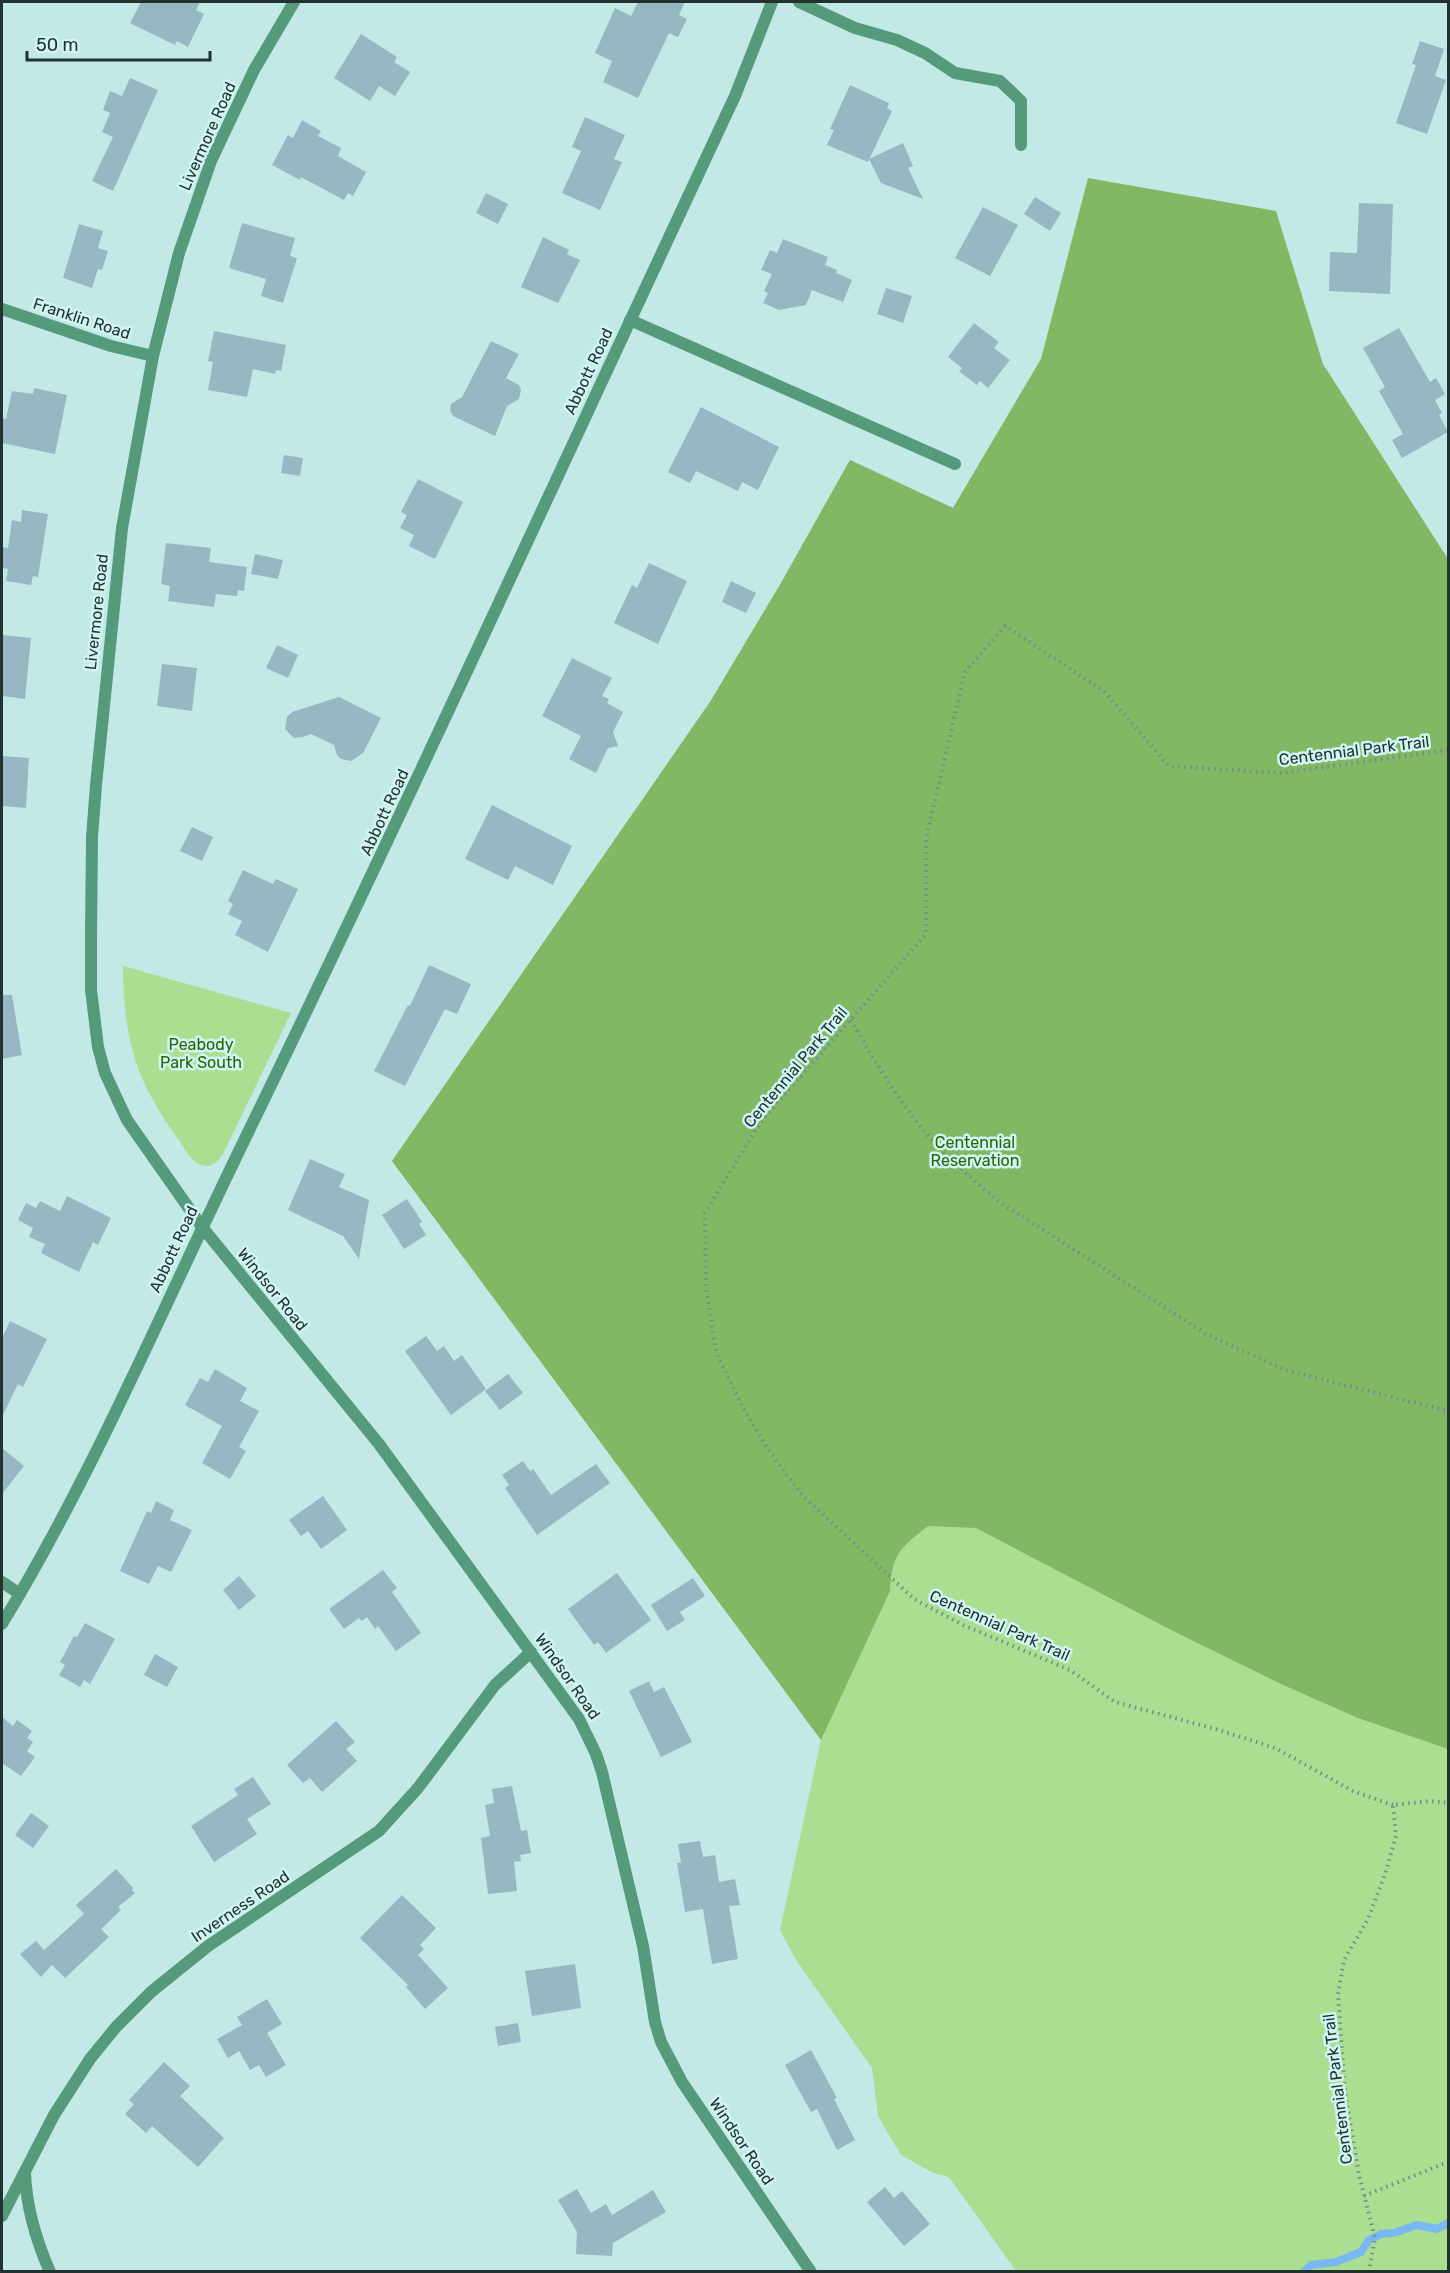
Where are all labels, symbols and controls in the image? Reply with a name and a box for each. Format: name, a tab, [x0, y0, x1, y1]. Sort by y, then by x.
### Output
scale bar	[27, 24, 210, 62]
text: 50 m	[36, 34, 79, 56]
street label: Livermore Road	[175, 79, 240, 193]
street label: Franklin Road	[31, 294, 133, 343]
street label: Abbott Road	[560, 325, 617, 417]
street label: Livermore Road	[81, 553, 112, 671]
street label: Centennial Park Trail	[1278, 732, 1430, 769]
street label: Abbott Road	[356, 766, 413, 858]
street label: Centennial Park Trail	[739, 1003, 851, 1131]
park label: Peabody Park South	[160, 1035, 242, 1072]
park label: Centennial Reservation	[931, 1133, 1019, 1170]
street label: Abbott Road	[145, 1203, 202, 1295]
street label: Windsor Road	[234, 1244, 312, 1334]
street label: Centennial Park Trail	[927, 1586, 1073, 1665]
street label: Windsor Road	[531, 1630, 604, 1723]
street label: Inverness Road	[188, 1867, 293, 1946]
street label: Centennial Park Trail	[1319, 2013, 1356, 2165]
street label: Windsor Road	[706, 2094, 778, 2188]

